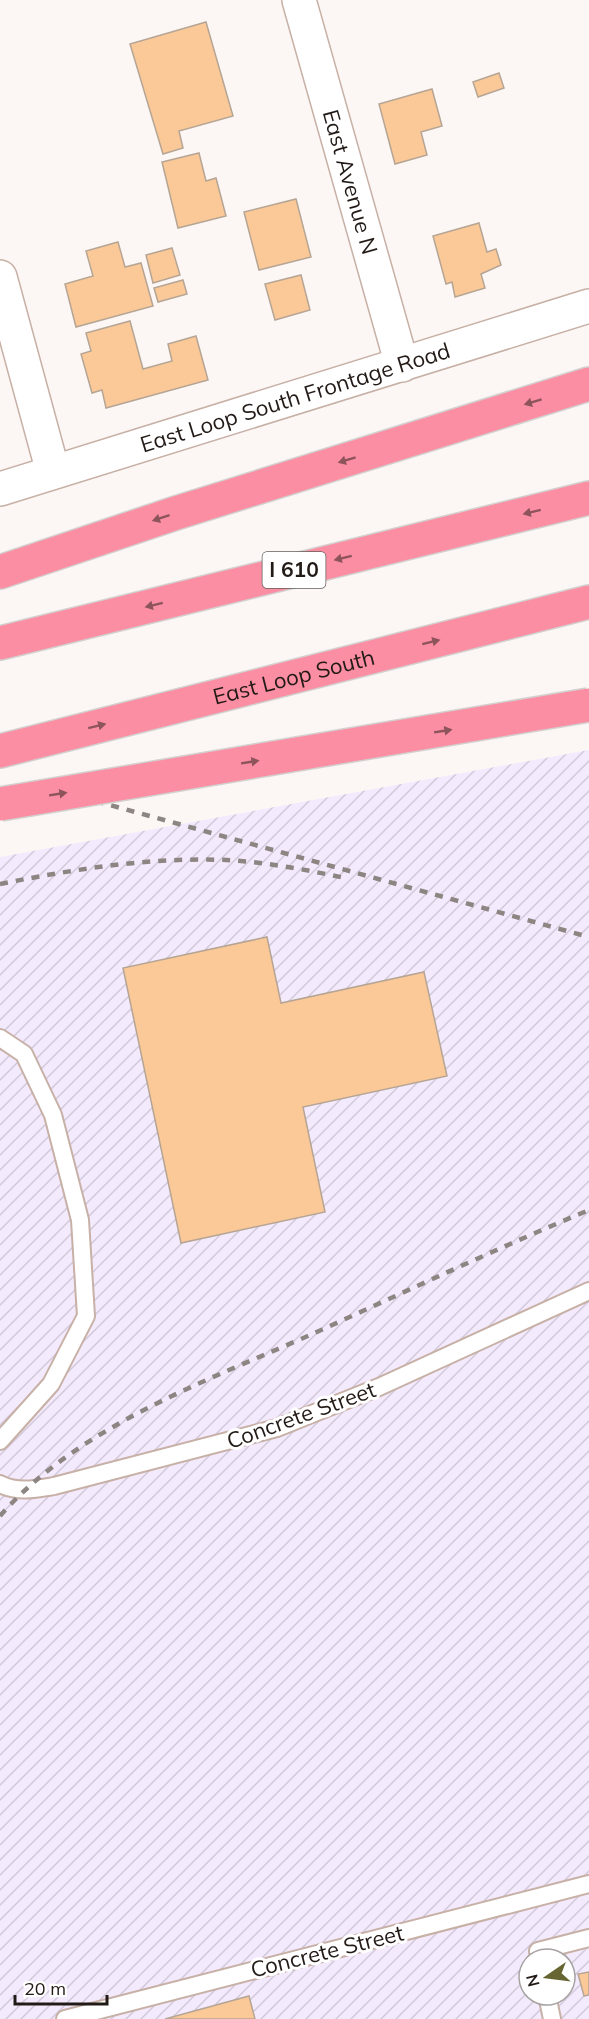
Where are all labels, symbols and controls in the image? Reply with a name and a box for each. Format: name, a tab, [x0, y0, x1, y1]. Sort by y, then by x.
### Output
street label: East Avenue N	[317, 106, 384, 257]
street label: East Loop South Frontage Road	[137, 336, 453, 459]
one-way arrow	[524, 397, 542, 407]
one-way arrow	[338, 456, 356, 465]
one-way arrow	[523, 507, 541, 517]
one-way arrow	[152, 514, 170, 524]
road number: I 610	[262, 552, 326, 588]
one-way arrow	[334, 554, 352, 564]
one-way arrow	[144, 601, 163, 611]
one-way arrow	[422, 637, 440, 647]
street label: East Loop South	[210, 643, 378, 711]
one-way arrow	[88, 721, 107, 731]
one-way arrow	[433, 726, 452, 735]
one-way arrow	[241, 758, 260, 767]
one-way arrow	[48, 789, 67, 798]
street label: Concrete Street	[223, 1375, 380, 1455]
street label: Concrete Street	[248, 1918, 407, 1984]
north arrow	[517, 1947, 577, 2007]
scale bar	[15, 1968, 106, 2006]
text: N	[521, 1972, 544, 1989]
text: 20 m	[24, 1977, 66, 2000]

